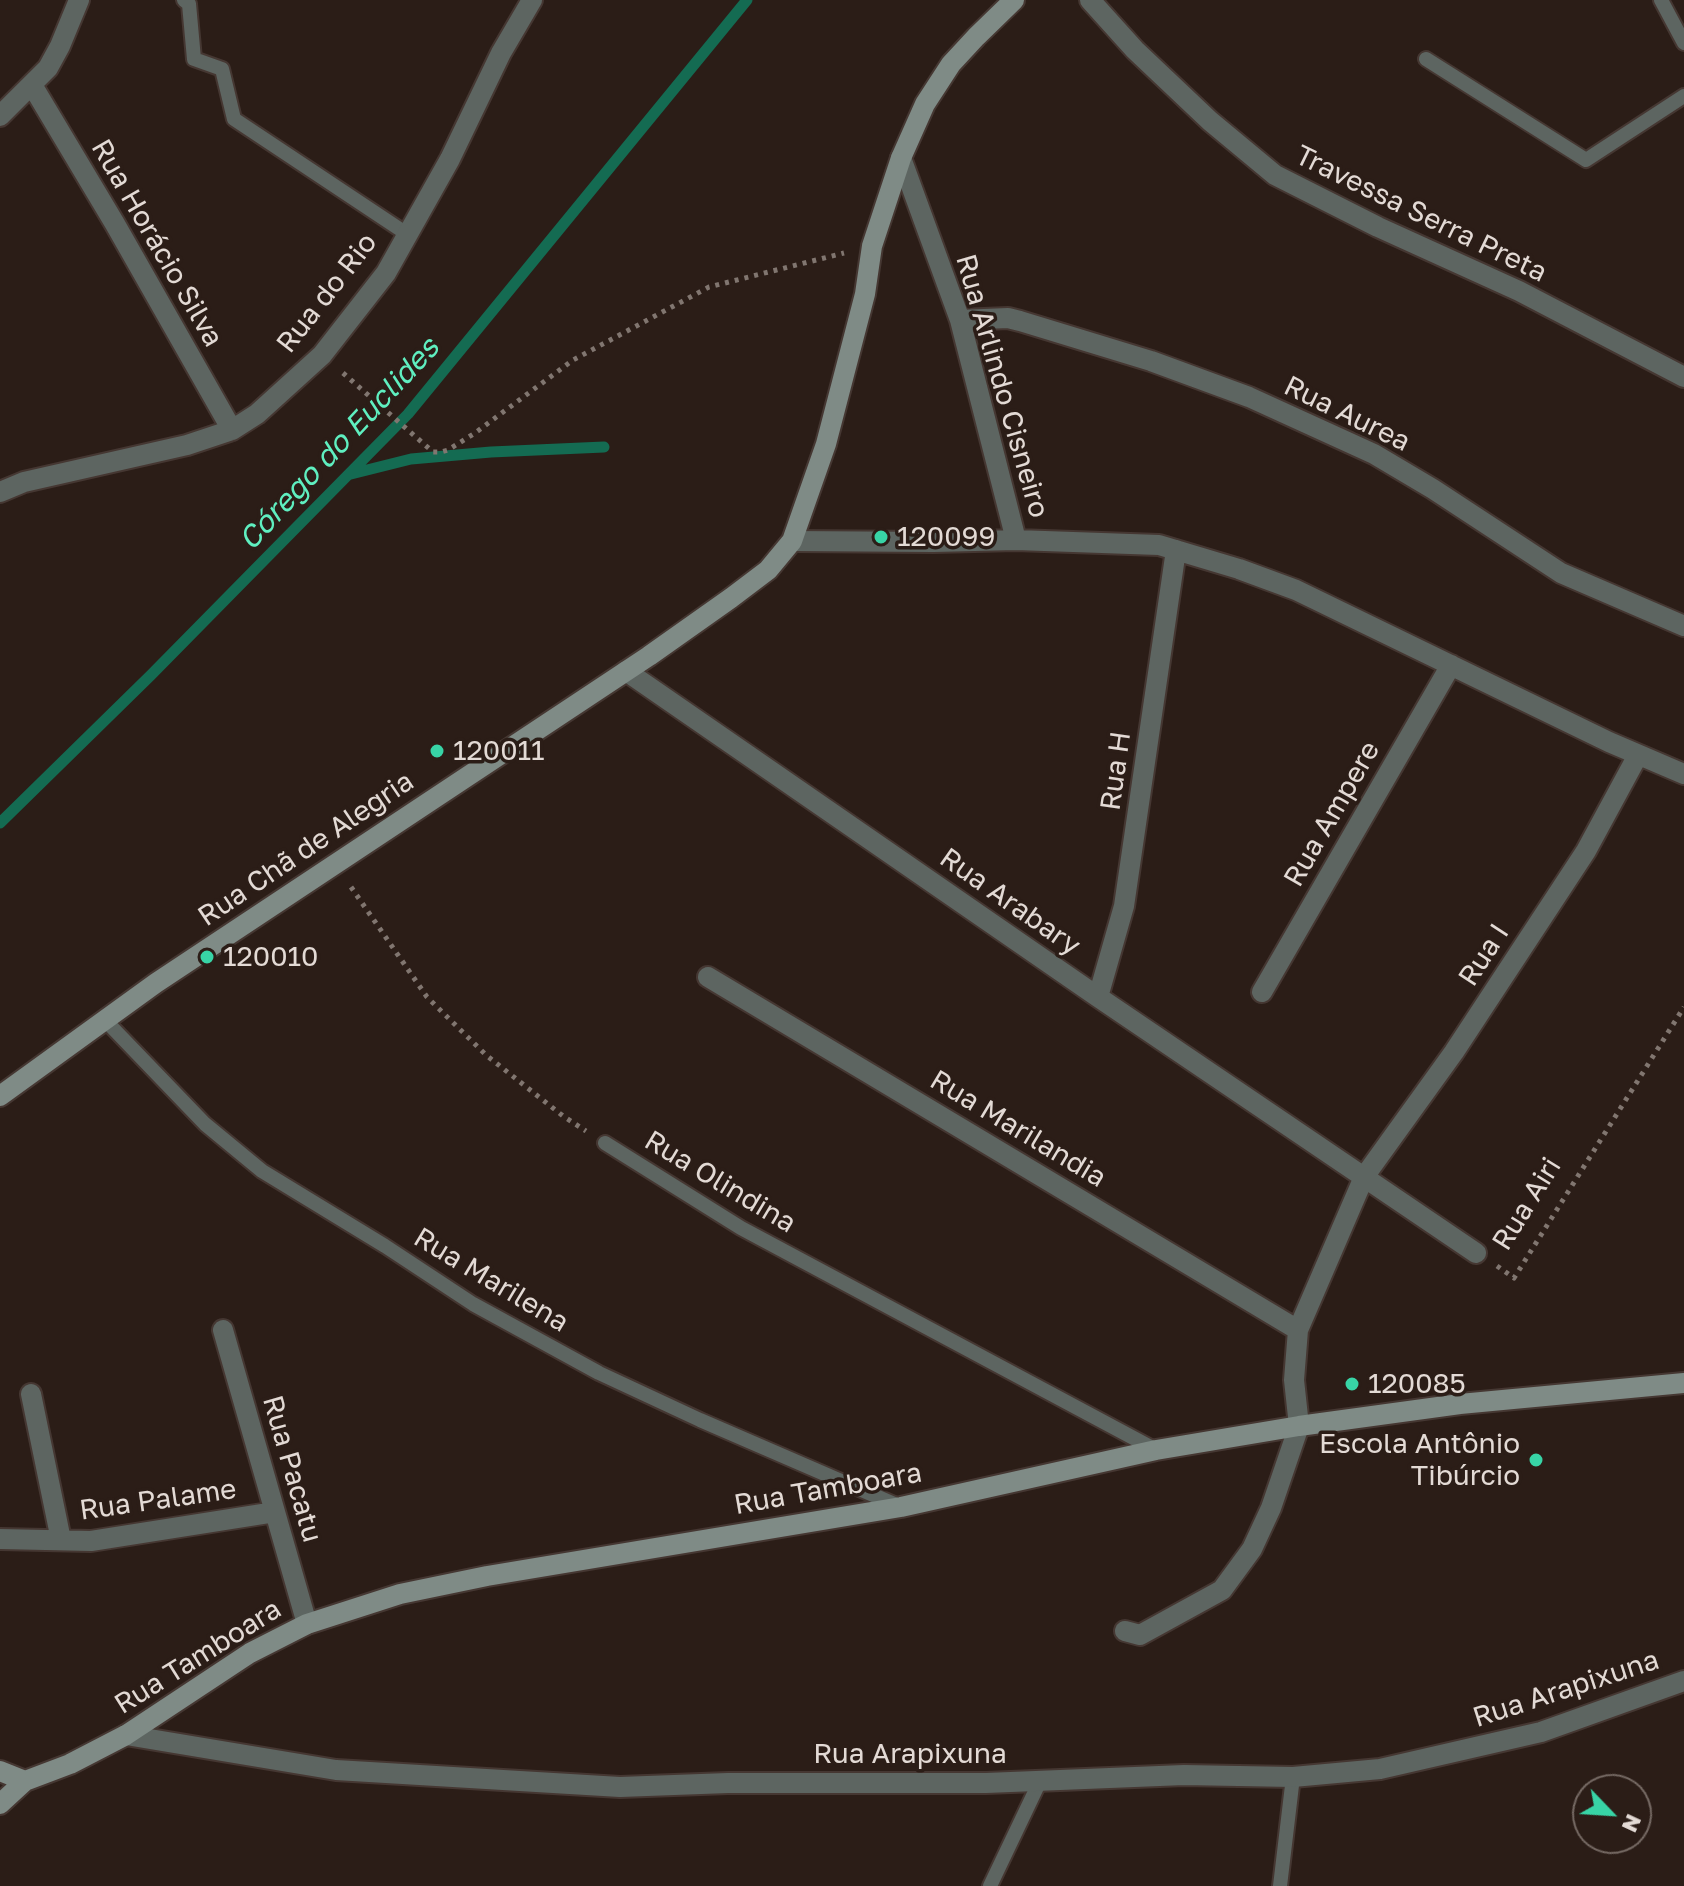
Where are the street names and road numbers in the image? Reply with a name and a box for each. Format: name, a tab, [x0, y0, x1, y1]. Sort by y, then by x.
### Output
street label: Rua Horácio Silva	[84, 133, 230, 353]
street label: Travessa Serra Preta	[1290, 139, 1552, 289]
street label: Rua do Rio	[270, 226, 384, 360]
street label: Rua Arlindo Cisneiro	[948, 250, 1056, 522]
street label: Rua Aurea	[1278, 369, 1416, 459]
street label: Rua H	[1094, 729, 1138, 813]
street label: Rua Ampere	[1277, 735, 1387, 893]
street label: Rua Chã de Alegria	[192, 765, 420, 933]
street label: Rua Arabary	[933, 841, 1087, 963]
street label: Rua I	[1452, 918, 1516, 992]
street label: Rua Marilandia	[924, 1063, 1112, 1195]
street label: Rua Olindina	[638, 1124, 802, 1240]
street label: Rua Airi	[1485, 1151, 1569, 1257]
street label: Rua Marilena	[408, 1221, 574, 1339]
street label: Rua Pacatu	[255, 1392, 329, 1546]
street label: Rua Tamboara	[732, 1456, 924, 1522]
street label: Rua Palame	[77, 1472, 239, 1528]
street label: Rua Tamboara	[109, 1592, 287, 1722]
street label: Rua Arapixuna	[1469, 1643, 1663, 1735]
street label: Rua Arapixuna	[813, 1737, 1007, 1771]

